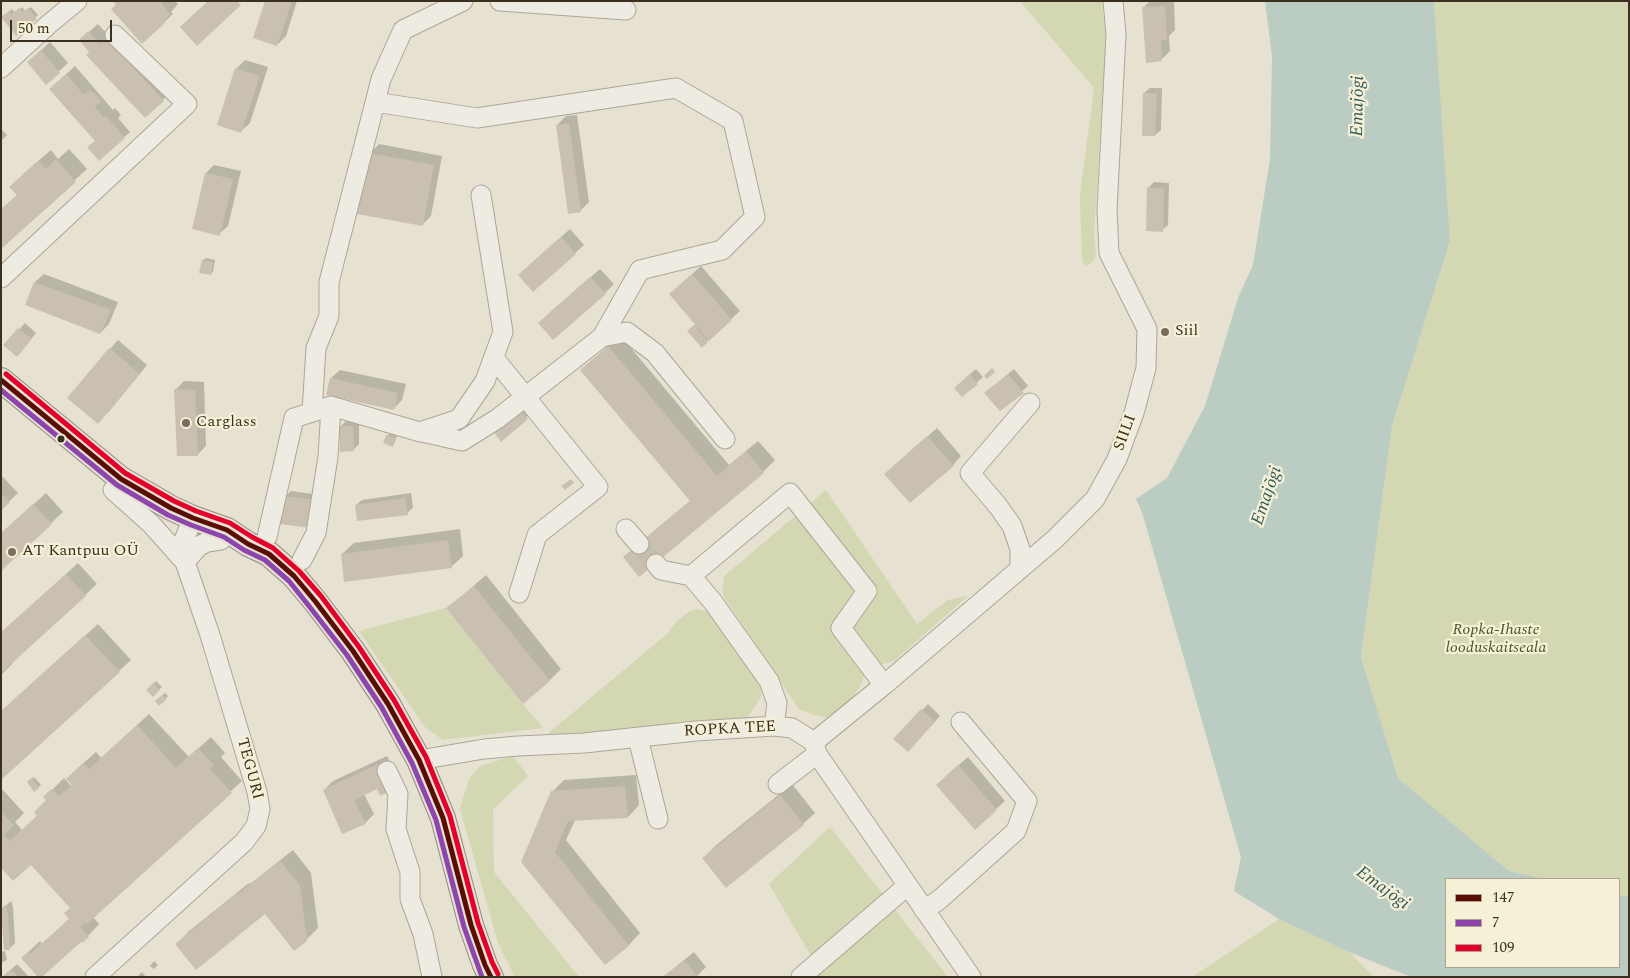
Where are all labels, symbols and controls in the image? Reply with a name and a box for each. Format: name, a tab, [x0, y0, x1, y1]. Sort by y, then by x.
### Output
scale bar	[12, 10, 115, 42]
text: 50 m	[18, 17, 50, 40]
water label: Emajõgi	[1348, 75, 1370, 137]
place label: Siil	[1175, 322, 1198, 342]
marker: Siil	[1159, 326, 1171, 338]
street label: SIILI	[1111, 412, 1141, 454]
place label: Carglass	[196, 413, 257, 433]
marker: Carglass	[180, 417, 192, 429]
unlabelled marker	[56, 434, 66, 444]
water label: Emajõgi	[1248, 464, 1288, 528]
place label: AT Kantpuu OÜ	[22, 542, 139, 562]
marker: AT Kantpuu OÜ	[6, 546, 18, 558]
park label: Ropka-Ihaste looduskaitseala	[1446, 621, 1546, 659]
street label: ROPKA TEE	[683, 718, 777, 742]
street label: TEGURI	[232, 736, 266, 802]
water label: Emajõgi	[1351, 862, 1413, 916]
legend	[1445, 878, 1620, 968]
text: 147	[1492, 886, 1515, 909]
text: 7	[1492, 911, 1500, 934]
text: 109	[1492, 936, 1515, 959]

